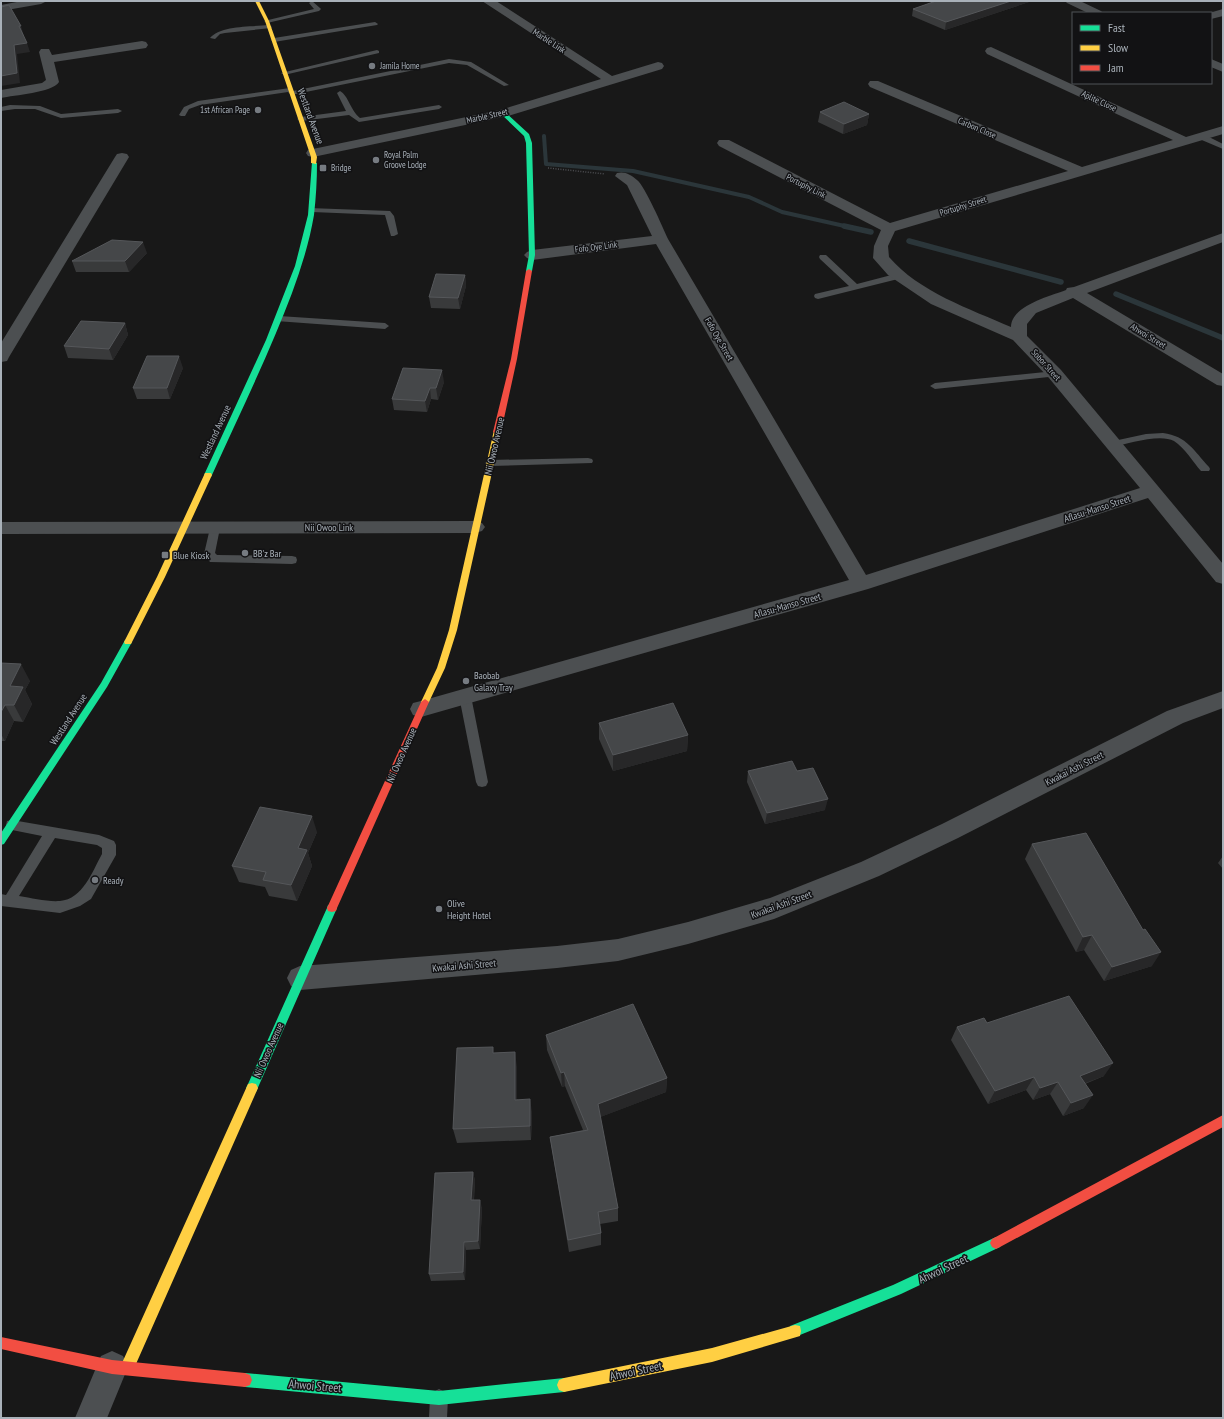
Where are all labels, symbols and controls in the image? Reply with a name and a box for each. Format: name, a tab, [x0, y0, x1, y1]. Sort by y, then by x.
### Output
legend	[1072, 12, 1212, 84]
text: Fast	[1108, 20, 1126, 35]
street label: Marble Link	[531, 26, 568, 55]
text: Slow	[1108, 40, 1129, 55]
place label: Jamila Home	[379, 60, 420, 71]
text: Jam	[1107, 60, 1124, 75]
marker: Jamila Home	[367, 61, 377, 71]
street label: Westland Avenue	[294, 86, 327, 146]
street label: Aplite Close	[1080, 88, 1119, 113]
place label: 1st African Page	[200, 104, 250, 115]
marker: 1st African Page	[253, 105, 263, 115]
street label: Marble Street	[465, 105, 509, 126]
street label: Carbon Close	[956, 115, 998, 141]
place label: Royal Palm Groove Lodge	[384, 149, 427, 170]
marker: Royal Palm Groove Lodge	[371, 155, 381, 165]
place label: Bridge	[331, 162, 351, 173]
marker: Bridge	[318, 163, 328, 173]
street label: Portuphy Link	[785, 171, 828, 200]
street label: Portuphy Street	[938, 193, 988, 218]
street label: Fofo Oye Link	[574, 238, 618, 255]
street label: Fofo Oye Street	[703, 315, 736, 363]
street label: Ahwoi Street	[1128, 321, 1169, 351]
street label: Sobor Street	[1029, 347, 1064, 383]
street label: Westland Avenue	[197, 403, 234, 462]
street label: Nii Owoo Avenue	[482, 416, 507, 476]
street label: Aflasu-Manso Street	[1062, 492, 1132, 525]
street label: Nii Owoo Link	[305, 521, 353, 534]
place label: BB'z Bar	[253, 547, 281, 560]
marker: BB'z Bar	[240, 548, 250, 558]
place label: Blue Kiosk	[173, 549, 209, 562]
marker: Blue Kiosk	[160, 550, 170, 560]
street label: Aflasu-Manso Street	[752, 590, 822, 621]
place label: Baobab Galaxy Tray	[474, 669, 513, 694]
marker: Baobab Galaxy Tray	[461, 676, 471, 686]
street label: Westland Avenue	[47, 691, 90, 747]
street label: Nii Owoo Avenue	[384, 726, 419, 785]
street label: Kwakai Ashi Street	[1043, 748, 1106, 789]
place label: Ready	[103, 874, 124, 887]
marker: Ready	[90, 875, 100, 885]
street label: Kwakai Ashi Street	[749, 887, 814, 921]
place label: Olive Height Hotel	[447, 897, 492, 922]
marker: Olive Height Hotel	[434, 904, 444, 914]
street label: Kwakai Ashi Street	[432, 956, 497, 975]
street label: Nii Owoo Avenue	[251, 1021, 286, 1080]
street label: Ahwoi Street	[916, 1250, 971, 1287]
street label: Ahwoi Street	[608, 1358, 664, 1383]
street label: Ahwoi Street	[288, 1376, 343, 1395]

